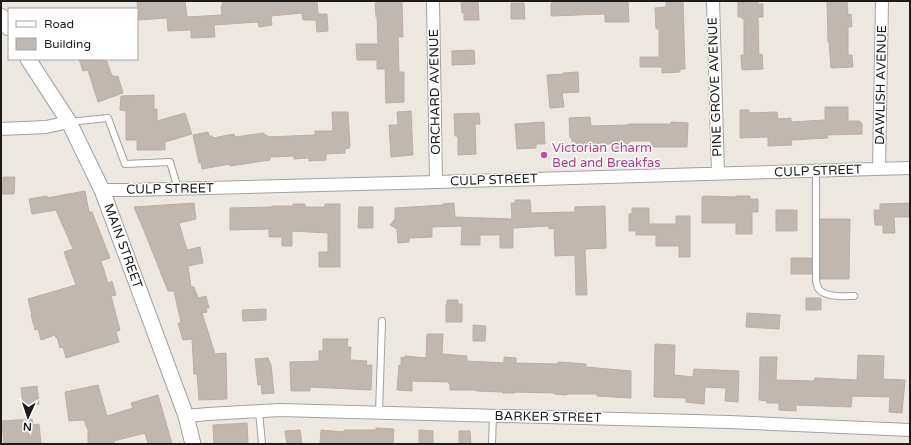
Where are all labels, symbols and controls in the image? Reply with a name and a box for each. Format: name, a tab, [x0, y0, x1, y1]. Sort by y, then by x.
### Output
legend	[8, 8, 138, 60]
text: Road	[44, 17, 74, 31]
street label: PINE GROVE AVENUE	[705, 17, 725, 157]
street label: DAWLISH AVENUE	[872, 25, 890, 145]
street label: ORCHARD AVENUE	[426, 29, 444, 155]
text: Building	[44, 37, 91, 51]
place label: Victorian Charm Bed and Breakfas	[552, 140, 660, 171]
marker: Victorian Charm Bed and Breakfas	[539, 150, 549, 160]
street label: CULP STREET	[774, 161, 862, 181]
street label: CULP STREET	[450, 170, 538, 190]
street label: CULP STREET	[126, 180, 214, 198]
street label: MAIN STREET	[100, 201, 146, 291]
north arrow	[8, 397, 48, 437]
street label: BARKER STREET	[494, 408, 602, 426]
text: N	[23, 420, 32, 433]

